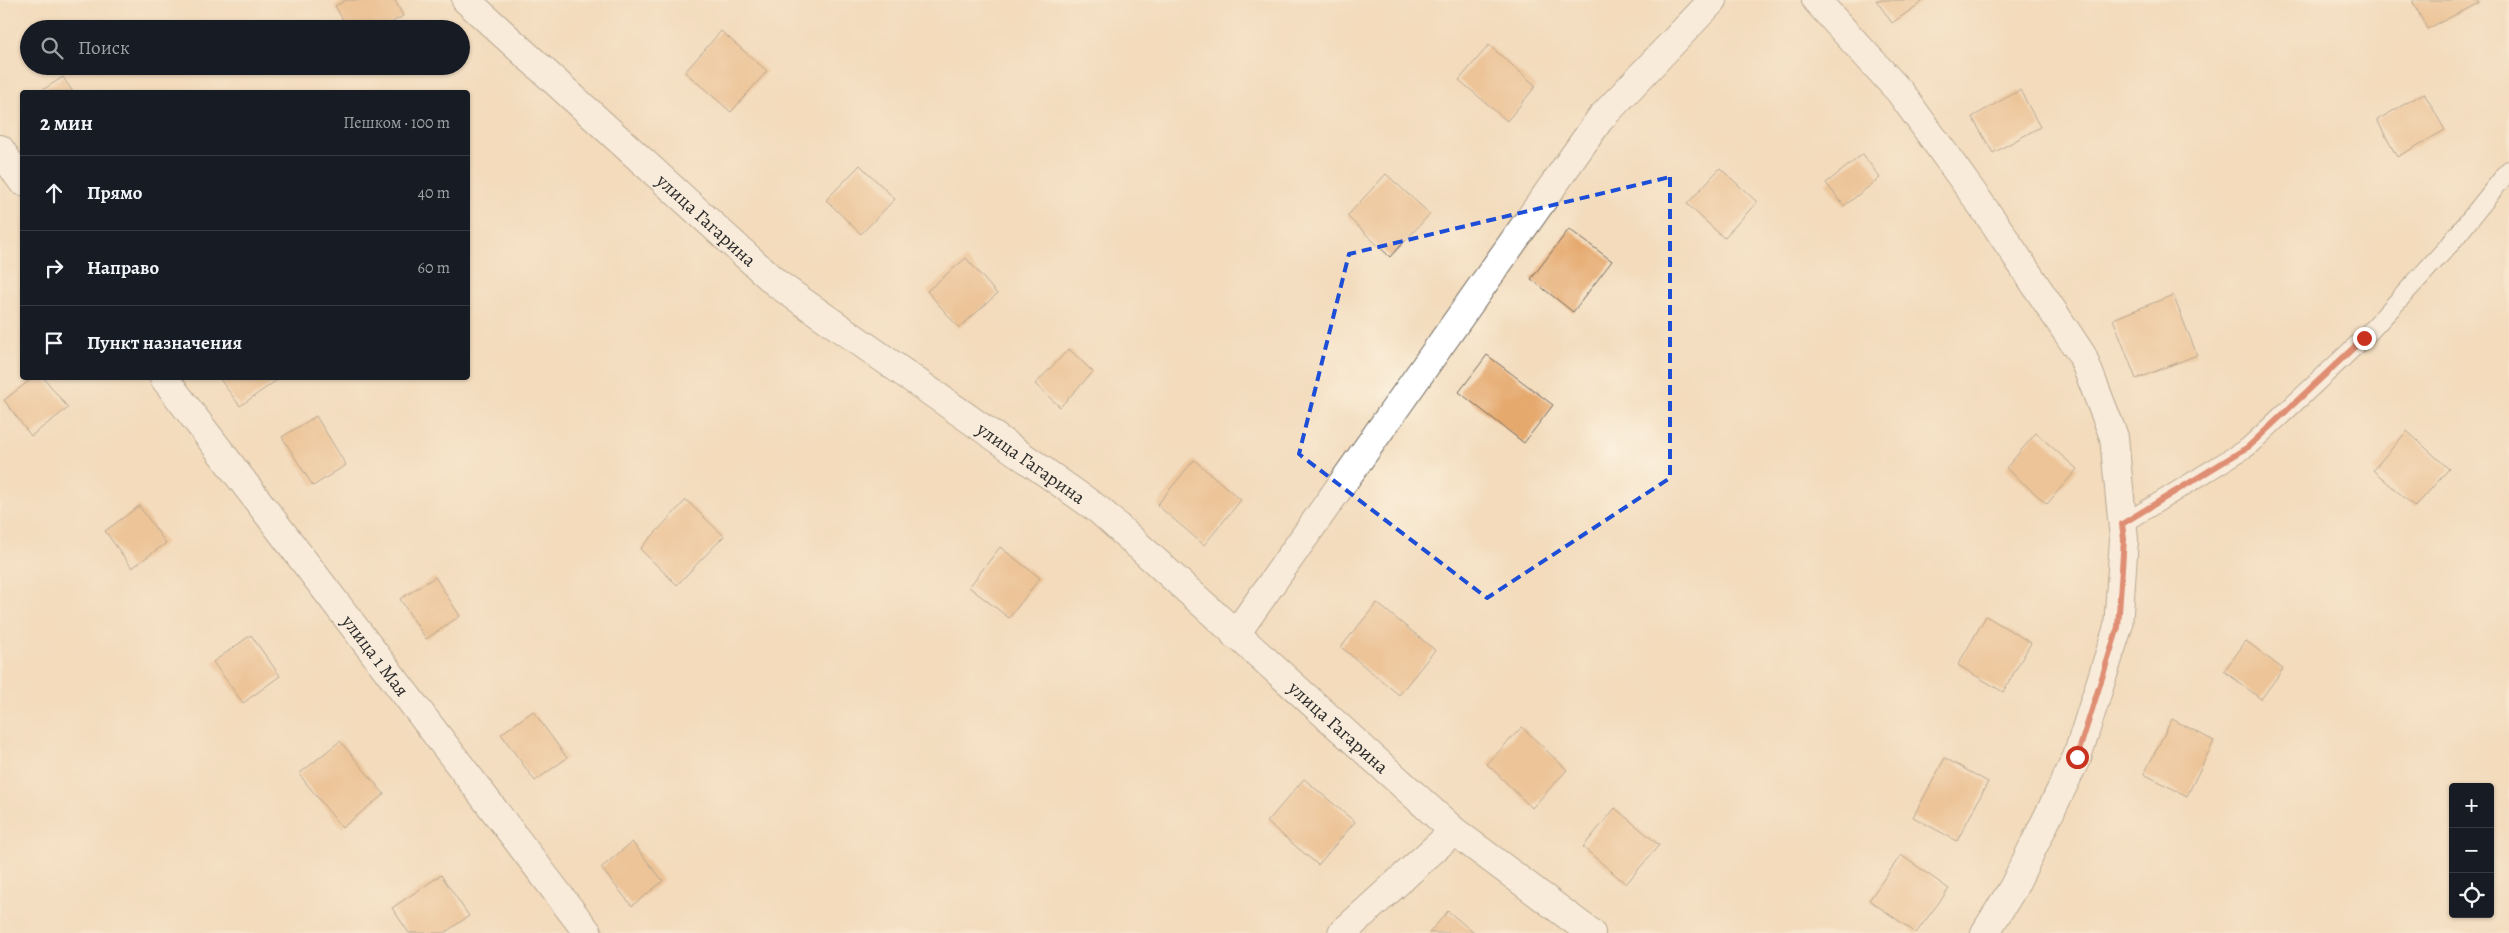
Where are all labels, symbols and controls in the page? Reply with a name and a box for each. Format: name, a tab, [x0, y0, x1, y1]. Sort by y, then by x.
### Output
search box	[20, 20, 470, 75]
icon: search	[38, 34, 66, 62]
text: Поиск	[78, 35, 130, 61]
text: 2 мин	[40, 109, 93, 137]
text: Пешком · 100 m	[343, 112, 450, 134]
street label: улица Гагарина	[650, 167, 762, 273]
icon: ahead	[40, 179, 68, 207]
text: Прямо	[87, 180, 142, 206]
text: 40 m	[418, 182, 450, 204]
icon: right	[40, 254, 68, 282]
text: Направо	[87, 255, 159, 281]
text: 60 m	[418, 257, 450, 279]
route end	[2353, 327, 2376, 350]
icon: arrive	[40, 329, 68, 357]
text: Пункт назначения	[87, 330, 242, 356]
street label: улица Гагарина	[971, 416, 1091, 511]
street label: улица 1 Мая	[335, 609, 415, 702]
street label: улица Гагарина	[1282, 675, 1394, 780]
route start	[2066, 746, 2089, 769]
map controls	[2449, 783, 2494, 918]
button: +	[2449, 783, 2494, 828]
button: −	[2449, 828, 2494, 873]
button: locate	[2449, 873, 2494, 918]

